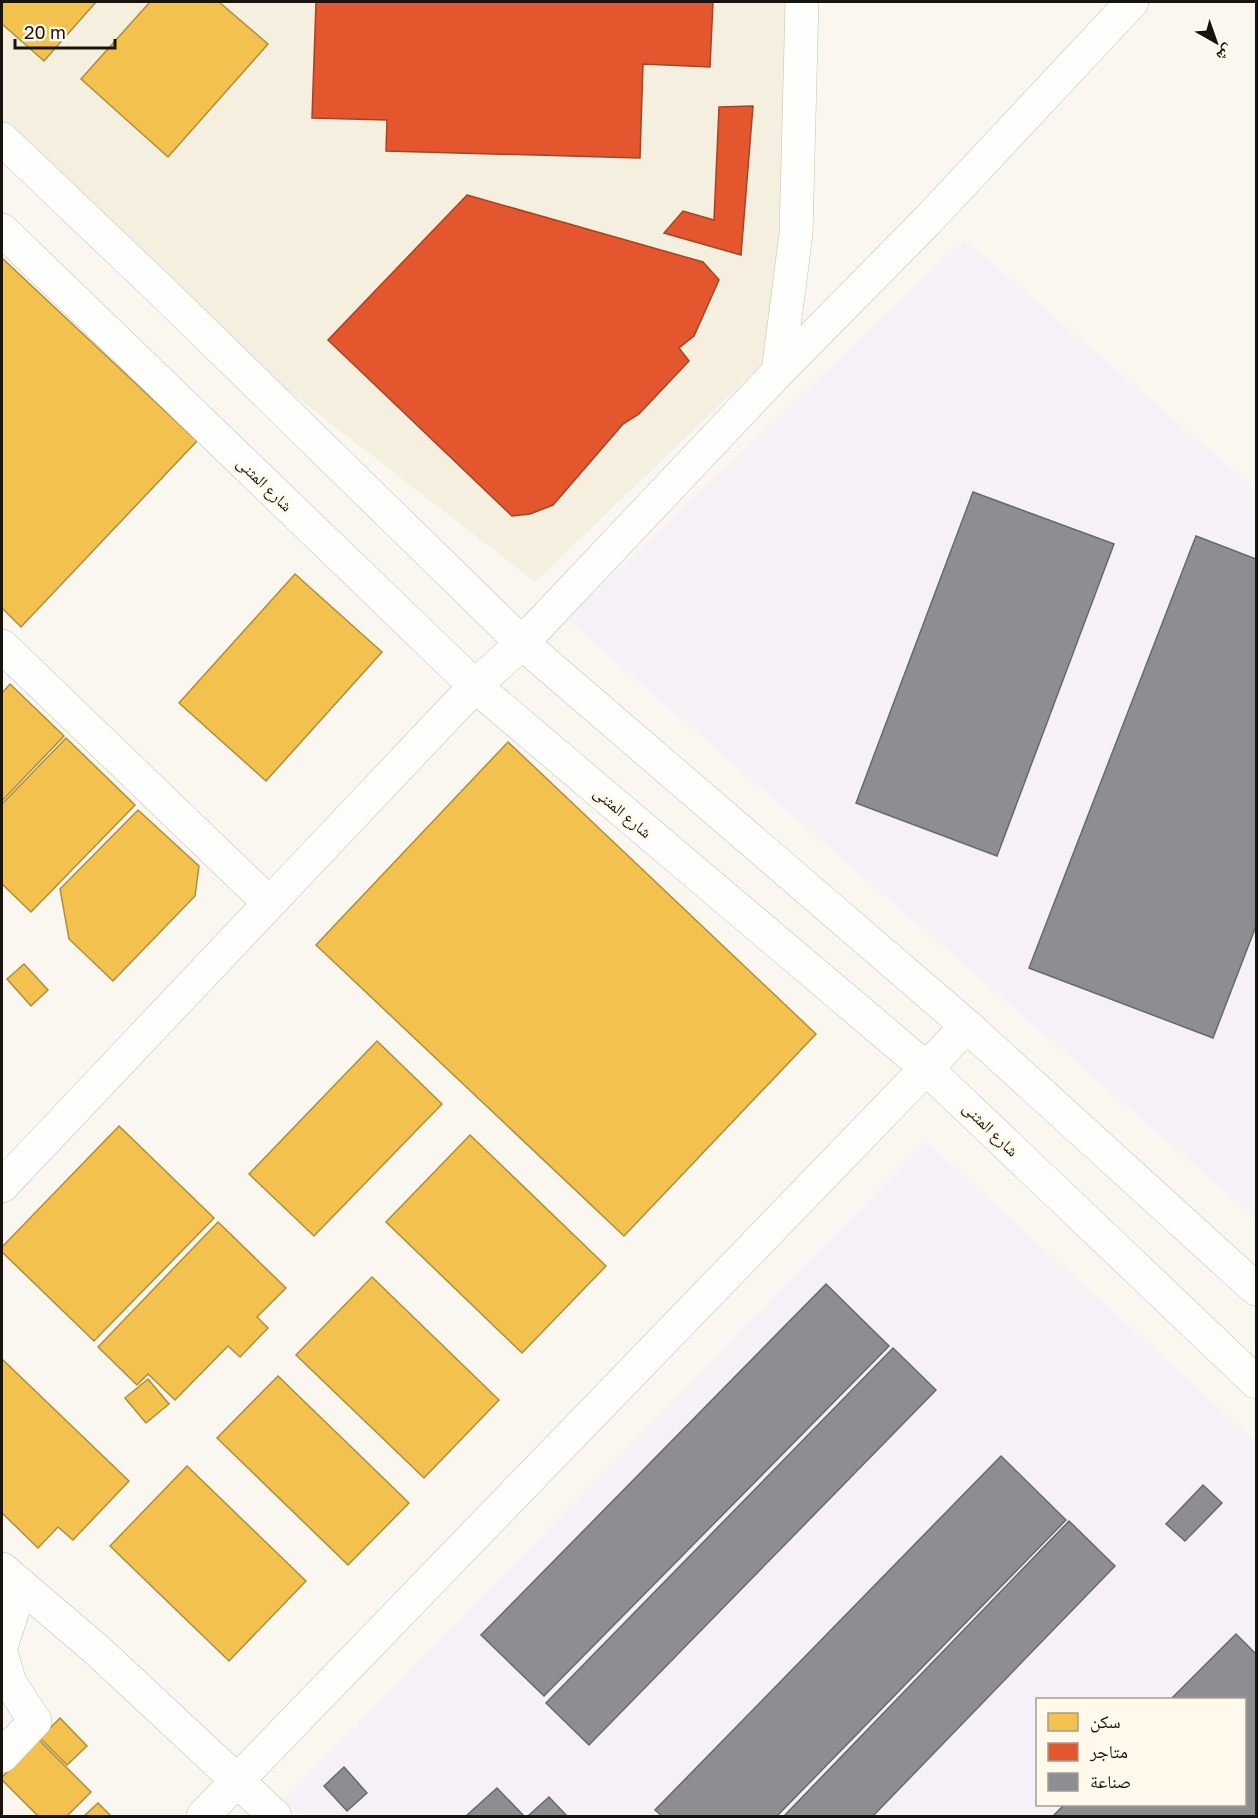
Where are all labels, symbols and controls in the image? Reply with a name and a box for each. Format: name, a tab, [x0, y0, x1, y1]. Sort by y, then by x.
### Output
scale bar	[15, 12, 116, 50]
north arrow	[1186, 12, 1246, 72]
text: 20 m	[24, 21, 66, 43]
text: ش	[1213, 40, 1239, 67]
street label: شارع المثنى	[232, 453, 297, 516]
street label: شارع المثنى	[589, 782, 656, 843]
street label: شارع المثنى	[958, 1098, 1023, 1161]
legend	[1036, 1698, 1246, 1806]
text: سكن	[1090, 1710, 1121, 1733]
text: متاجر	[1089, 1740, 1128, 1762]
text: صناعة	[1090, 1770, 1131, 1792]

